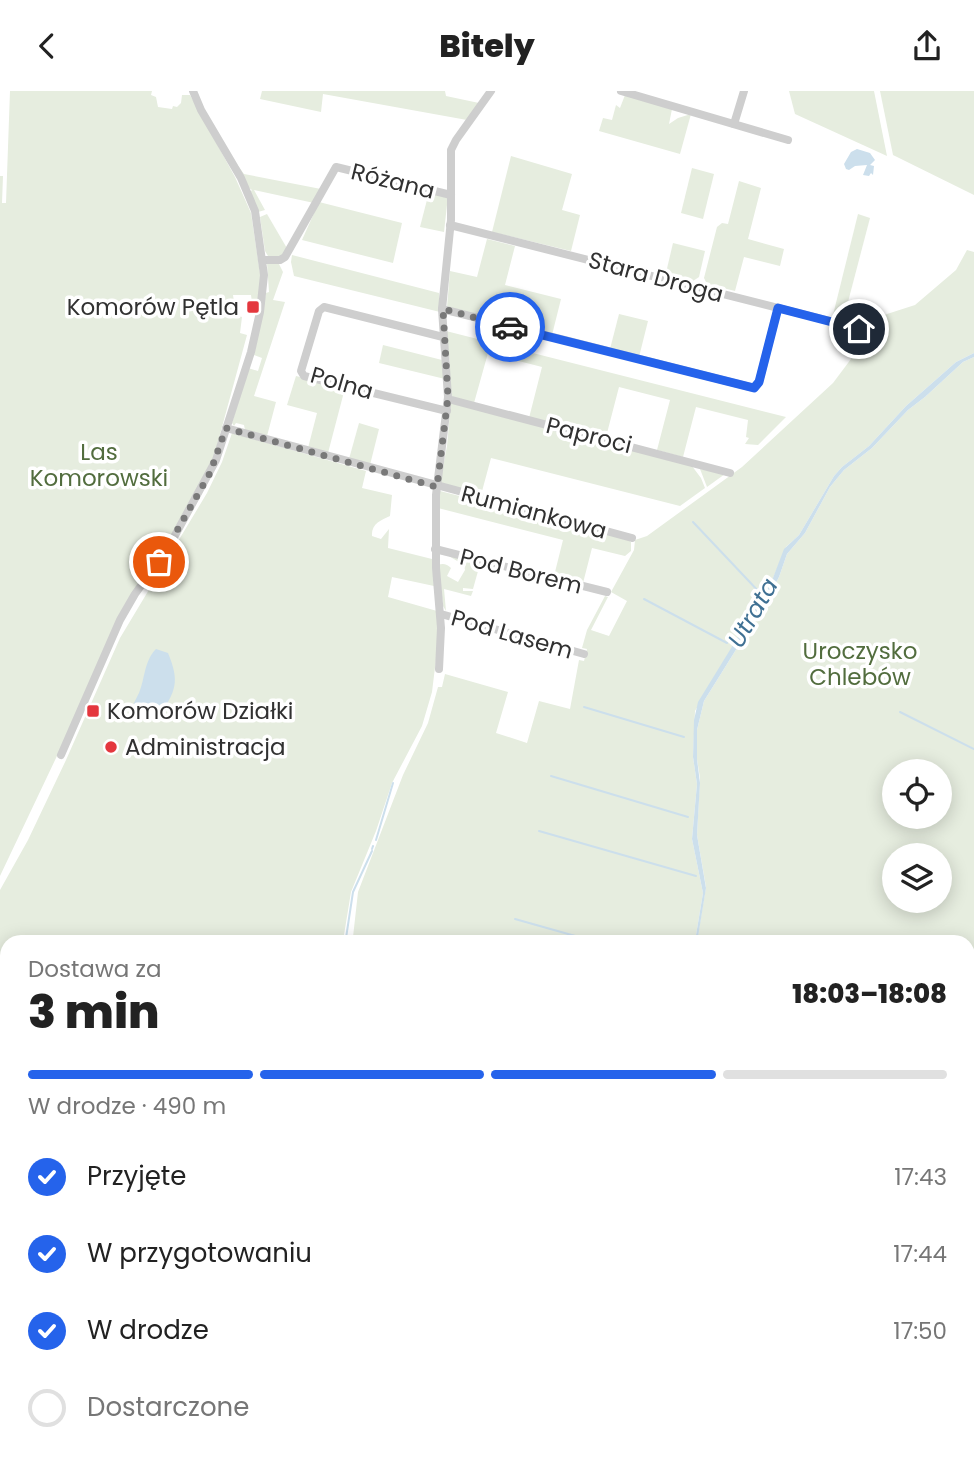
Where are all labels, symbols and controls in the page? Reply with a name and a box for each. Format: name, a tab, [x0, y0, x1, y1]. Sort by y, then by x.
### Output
text: Bitely	[439, 23, 535, 68]
icon: back	[28, 27, 66, 65]
icon: share	[908, 27, 946, 65]
street label: Różana	[348, 155, 438, 207]
street label: Stara Droga	[585, 244, 727, 310]
place label: Komorów Pętla	[67, 291, 239, 323]
courier	[475, 292, 545, 362]
marker: Komorów Pętla	[245, 299, 261, 315]
pin	[829, 299, 889, 359]
icon: car	[491, 308, 529, 346]
icon: home	[840, 310, 878, 348]
street label: Polna	[307, 359, 377, 407]
street label: Paproci	[543, 409, 635, 461]
park label: Las Komorowski	[30, 436, 168, 494]
street label: Rumiankowa	[458, 477, 610, 547]
pin	[129, 532, 189, 592]
street label: Pod Borem	[456, 540, 586, 602]
icon: bag	[140, 543, 178, 581]
water label: Utrata	[720, 572, 786, 654]
street label: Pod Lasem	[447, 601, 577, 667]
park label: Uroczysko Chlebów	[803, 635, 917, 693]
place label: Komorów Działki	[107, 695, 293, 727]
marker: Komorów Działki	[85, 703, 101, 719]
place label: Administracja	[125, 731, 286, 763]
marker: Administracja	[103, 739, 119, 755]
map controls	[882, 759, 952, 913]
button: locate	[882, 759, 952, 829]
button: layers	[882, 843, 952, 913]
text: Dostawa za	[28, 953, 161, 985]
text: 18:03–18:08	[792, 976, 947, 1012]
text: 3 min	[28, 980, 160, 1044]
text: W drodze · 490 m	[28, 1090, 226, 1122]
icon: check	[28, 1158, 66, 1196]
text: Przyjęte	[87, 1158, 186, 1194]
text: 17:43	[894, 1161, 947, 1193]
icon: check	[28, 1235, 66, 1273]
text: W przygotowaniu	[87, 1235, 312, 1271]
text: 17:44	[893, 1238, 947, 1270]
icon: check	[28, 1312, 66, 1350]
text: W drodze	[87, 1312, 209, 1348]
text: 17:50	[893, 1315, 947, 1347]
text: Dostarczone	[87, 1389, 249, 1425]

